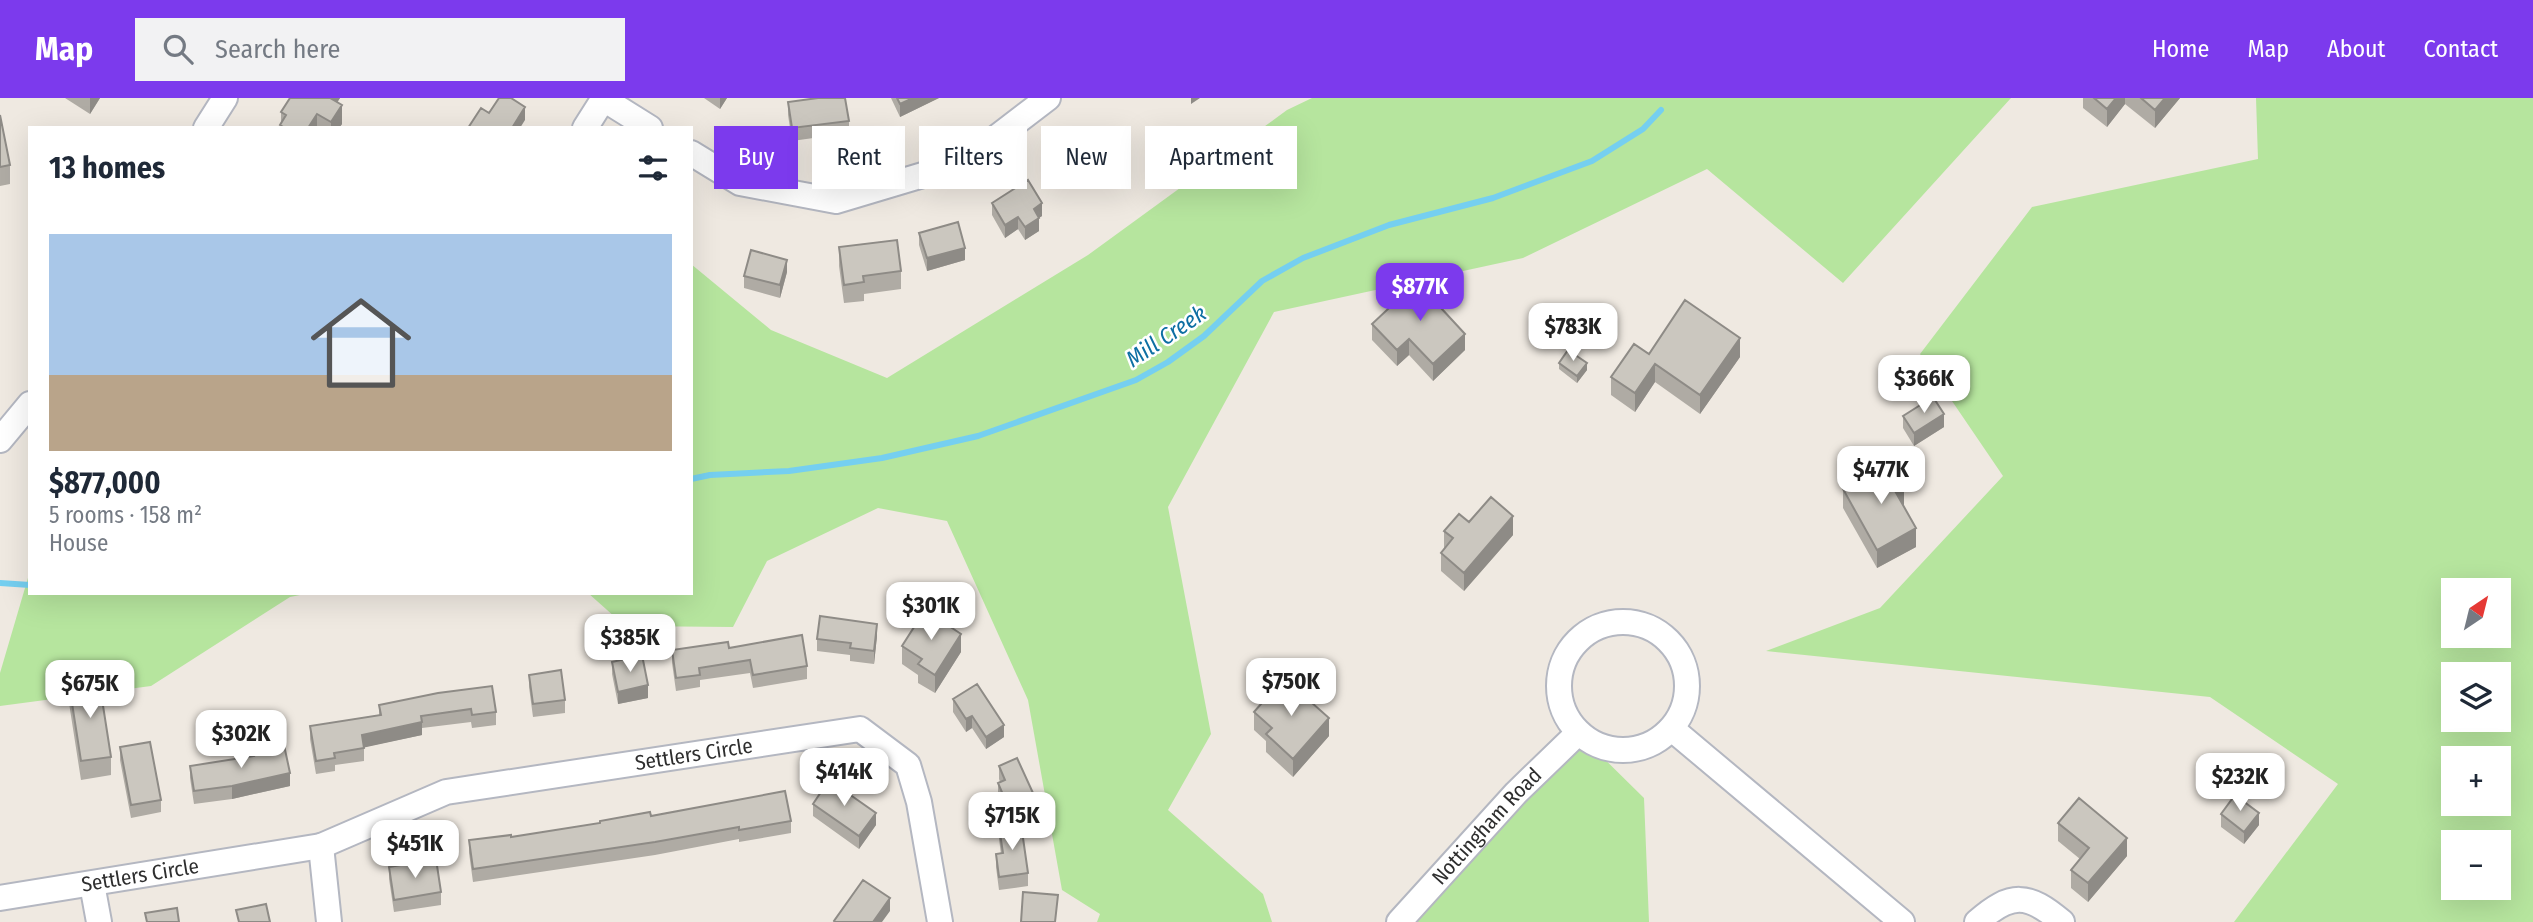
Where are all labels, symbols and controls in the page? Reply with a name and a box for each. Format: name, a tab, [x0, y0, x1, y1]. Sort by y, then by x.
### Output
search box	[135, 18, 625, 81]
text: Map	[35, 29, 93, 69]
icon: search	[159, 30, 197, 68]
text: Search here	[215, 34, 340, 65]
text: Home	[2152, 35, 2209, 63]
text: Map	[2247, 35, 2289, 63]
text: About	[2327, 35, 2385, 63]
text: Contact	[2423, 35, 2498, 63]
chip: Buy	[714, 126, 798, 189]
chip: Rent	[812, 126, 905, 189]
chip: Filters	[919, 126, 1027, 189]
chip: New	[1041, 126, 1131, 189]
chip: Apartment	[1145, 126, 1297, 189]
icon: filters	[634, 149, 672, 187]
text: 13 homes	[49, 150, 165, 186]
pin: $877K	[1371, 264, 1469, 323]
text: $877K	[1392, 272, 1448, 300]
icon: home	[298, 280, 424, 406]
water label: Mill Creek	[1120, 299, 1212, 373]
pin: $783K	[1524, 303, 1622, 363]
text: $783K	[1545, 312, 1601, 340]
pin: $366K	[1875, 356, 1973, 415]
text: $366K	[1894, 364, 1954, 392]
pin: $477K	[1832, 446, 1930, 506]
text: $477K	[1853, 455, 1909, 483]
text: $877,000	[49, 465, 161, 501]
text: 5 rooms · 158 m²	[49, 501, 202, 529]
text: House	[49, 529, 108, 557]
north arrow	[2441, 578, 2511, 648]
map controls	[2441, 578, 2511, 900]
pin: $301K	[882, 582, 980, 642]
text: $301K	[902, 591, 960, 619]
pin: $385K	[581, 614, 679, 674]
text: $385K	[600, 623, 660, 651]
pin: $750K	[1242, 658, 1340, 718]
pin: $675K	[41, 660, 139, 720]
button: layers	[2441, 662, 2511, 732]
text: $750K	[1262, 667, 1320, 695]
text: $675K	[61, 669, 119, 697]
pin: $302K	[192, 710, 290, 770]
text: $302K	[212, 719, 270, 747]
street label: Settlers Circle	[633, 733, 754, 776]
button: +	[2441, 746, 2511, 816]
pin: $414K	[795, 748, 893, 808]
pin: $232K	[2191, 754, 2289, 813]
text: $414K	[816, 757, 872, 785]
street label: Nottingham Road	[1426, 762, 1547, 890]
text: $232K	[2212, 762, 2268, 790]
pin: $715K	[963, 792, 1061, 852]
text: $715K	[984, 801, 1040, 829]
pin: $451K	[366, 820, 464, 880]
text: $451K	[387, 829, 443, 857]
button: −	[2441, 830, 2511, 900]
street label: Settlers Circle	[80, 853, 201, 898]

